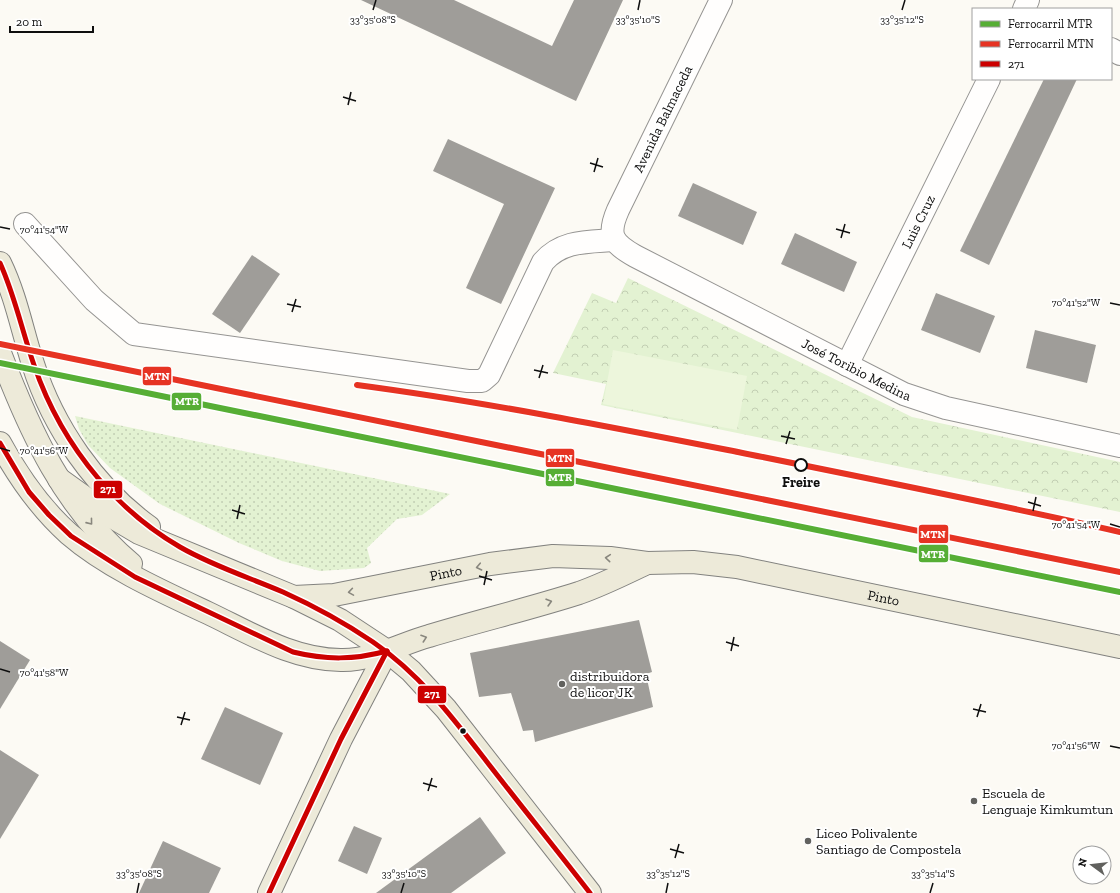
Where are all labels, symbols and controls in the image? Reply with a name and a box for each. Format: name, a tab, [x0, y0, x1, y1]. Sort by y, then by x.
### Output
scale bar	[10, 8, 93, 34]
legend	[972, 8, 1112, 80]
text: 33°35'08"S	[350, 14, 396, 26]
text: 33°35'10"S	[616, 14, 660, 26]
text: 33°35'12"S	[880, 14, 924, 26]
text: 20 m	[16, 15, 43, 29]
text: Ferrocarril MTR	[1008, 17, 1093, 31]
text: Ferrocarril MTN	[1008, 37, 1094, 51]
text: 271	[1008, 57, 1025, 71]
street label: Avenida Balmaceda	[630, 63, 696, 175]
street label: Luis Cruz	[898, 192, 939, 251]
text: 70°41'54"W	[20, 224, 69, 236]
text: 70°41'52"W	[1052, 297, 1101, 309]
street label: José Toribio Medina	[799, 335, 913, 404]
line badge: MTN	[142, 366, 172, 386]
text: MTN	[144, 370, 170, 383]
line badge: MTR	[171, 392, 202, 411]
text: MTR	[175, 395, 199, 408]
text: 70°41'56"W	[20, 445, 69, 457]
line badge: MTN	[545, 448, 575, 468]
text: MTN	[547, 452, 573, 465]
marker: Freire	[794, 458, 808, 472]
line badge: MTR	[545, 468, 575, 487]
text: MTR	[548, 471, 572, 484]
place label: Freire	[782, 474, 820, 491]
line badge: 271	[93, 480, 123, 499]
text: 271	[100, 483, 116, 496]
one-way arrow	[85, 517, 92, 524]
text: 70°41'54"W	[1052, 519, 1101, 531]
line badge: MTN	[918, 524, 949, 544]
text: MTN	[920, 528, 946, 541]
line badge: MTR	[918, 544, 949, 563]
text: MTR	[921, 548, 945, 561]
one-way arrow	[605, 554, 611, 563]
street label: Pinto	[428, 561, 463, 584]
one-way arrow	[476, 562, 482, 570]
street label: Pinto	[866, 586, 901, 609]
one-way arrow	[348, 587, 355, 596]
one-way arrow	[545, 598, 552, 606]
one-way arrow	[420, 634, 427, 642]
text: 70°41'58"W	[20, 667, 69, 679]
place label: distribuidora de licor JK	[570, 668, 650, 701]
marker: distribuidora de licor JK	[557, 679, 567, 689]
line badge: 271	[417, 685, 447, 704]
text: 271	[424, 688, 440, 701]
unlabelled marker	[458, 726, 468, 736]
text: 70°41'56"W	[1052, 740, 1101, 752]
place label: Escuela de Lenguaje Kimkumtun	[982, 785, 1113, 818]
marker: Escuela de Lenguaje Kimkumtun	[969, 796, 979, 806]
place label: Liceo Polivalente Santiago de Compostela	[816, 825, 961, 858]
marker: Liceo Polivalente Santiago de Compostela	[803, 836, 813, 846]
north arrow	[1072, 845, 1112, 885]
text: N	[1075, 856, 1090, 868]
text: 33°35'08"S	[116, 868, 162, 880]
text: 33°35'10"S	[382, 868, 426, 880]
text: 33°35'12"S	[646, 868, 690, 880]
text: 33°35'14"S	[911, 868, 955, 880]

